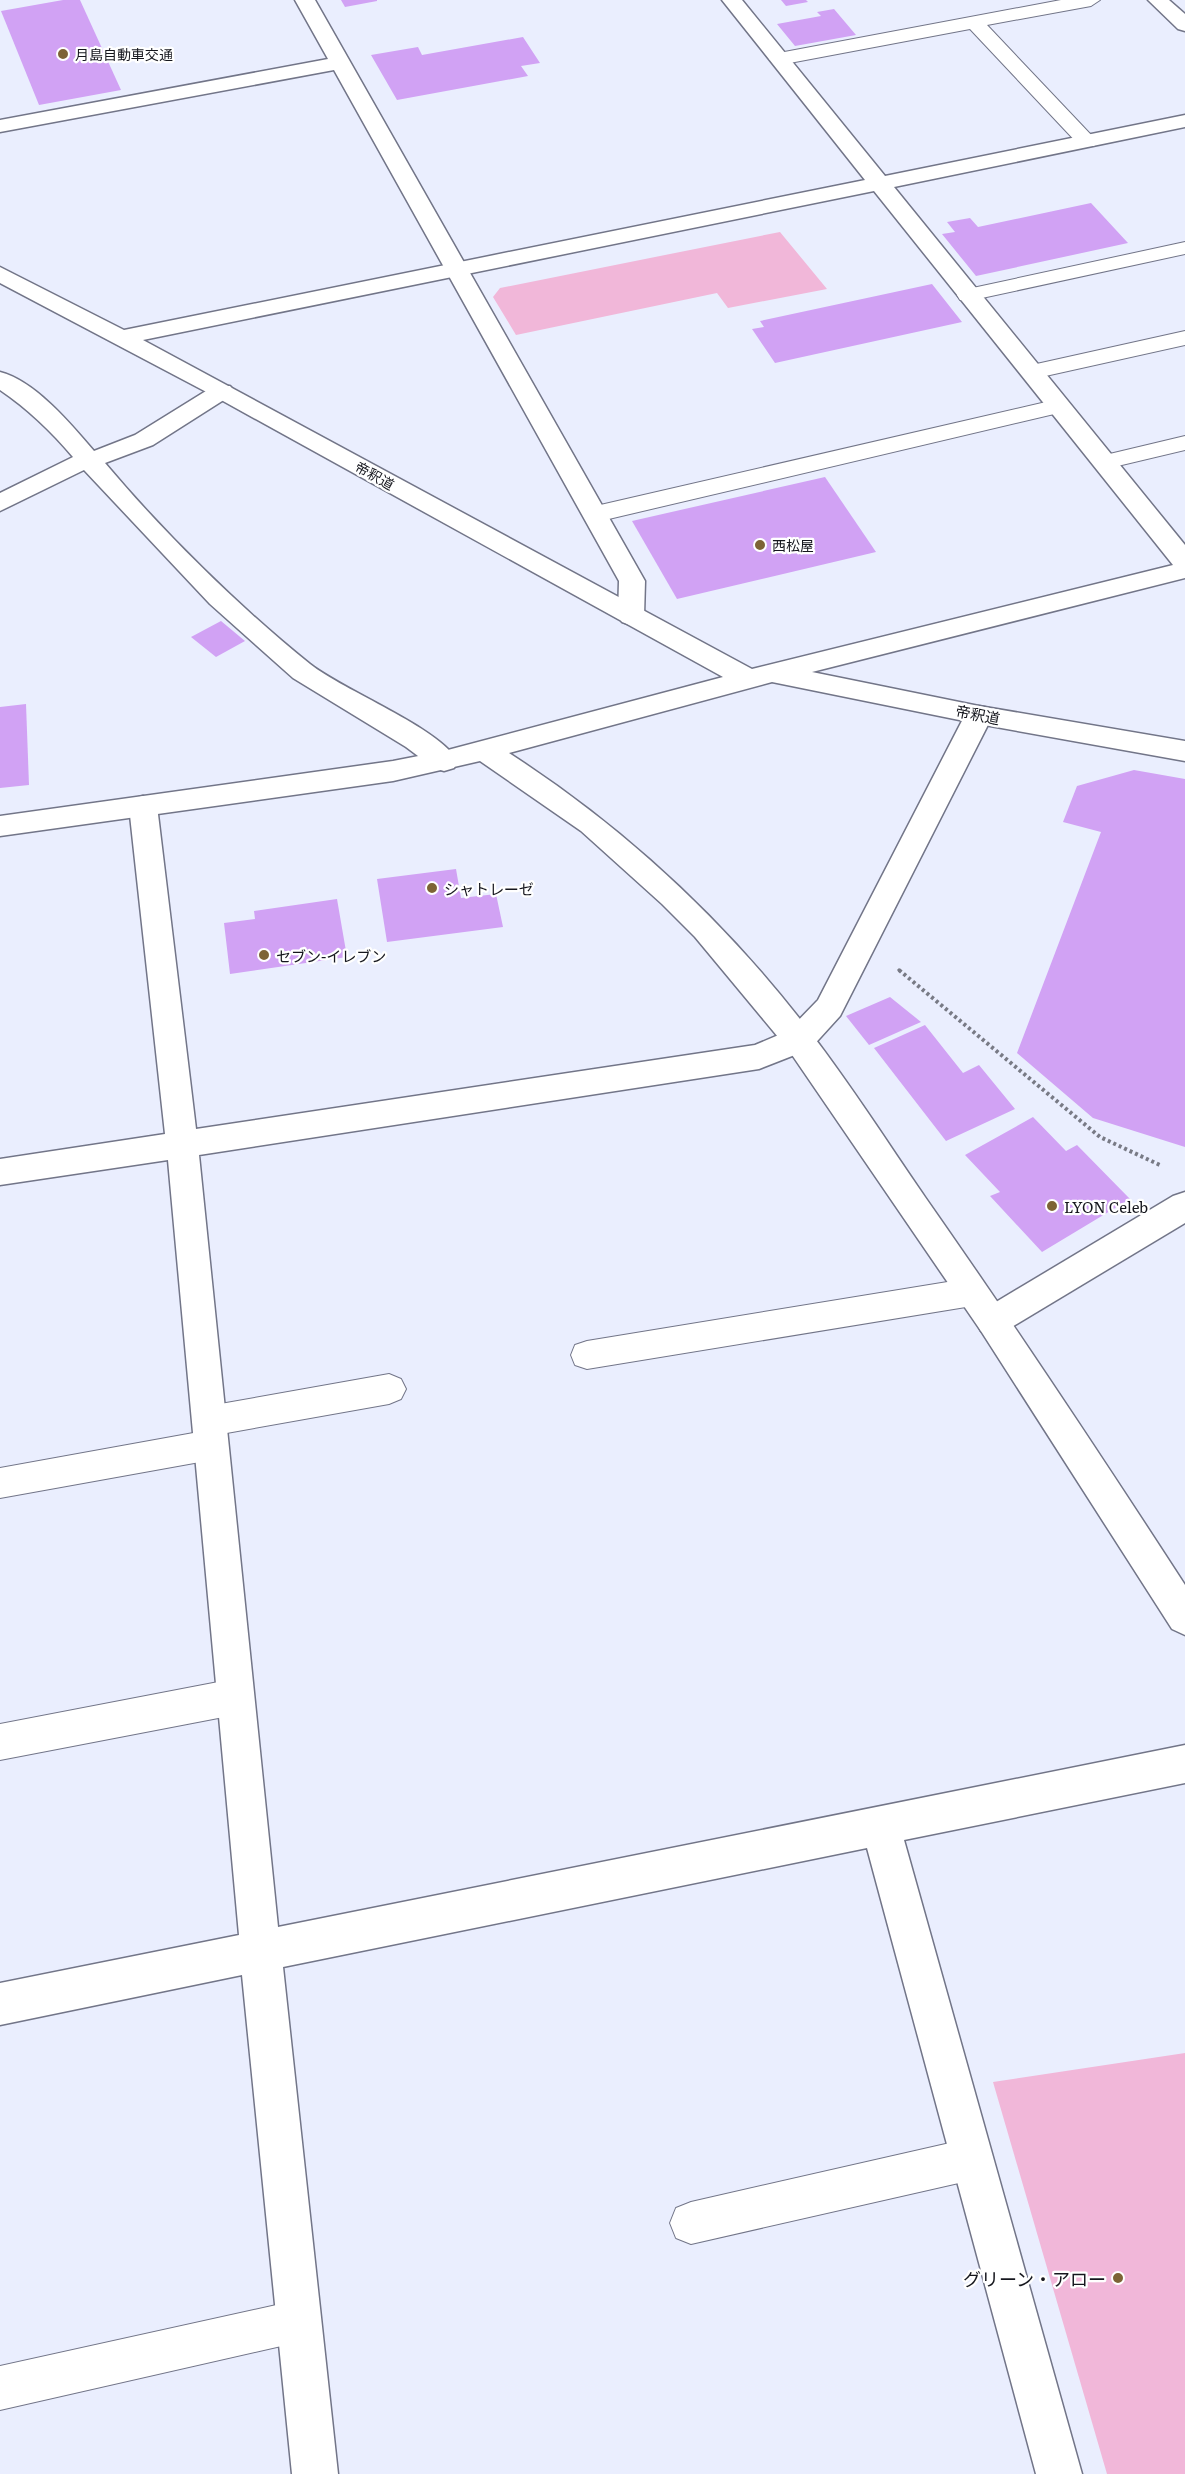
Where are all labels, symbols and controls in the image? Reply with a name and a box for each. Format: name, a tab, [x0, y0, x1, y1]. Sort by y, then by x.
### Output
place label: 月島自動車交通	[75, 44, 173, 64]
marker: 月島自動車交通	[56, 47, 70, 61]
street label: 帝釈道	[352, 456, 398, 494]
place label: 西松屋	[772, 535, 814, 555]
marker: 西松屋	[753, 538, 767, 552]
street label: 帝釈道	[954, 698, 1002, 730]
place label: シャトレーゼ	[444, 877, 534, 900]
marker: シャトレーゼ	[425, 881, 439, 895]
place label: セブン-イレブン	[276, 944, 386, 967]
marker: セブン-イレブン	[257, 948, 271, 962]
place label: LYON Celeb	[1064, 1195, 1148, 1218]
marker: LYON Celeb	[1045, 1199, 1059, 1213]
place label: グリーン・アロー	[963, 2265, 1106, 2292]
marker: グリーン・アロー	[1111, 2271, 1125, 2285]

